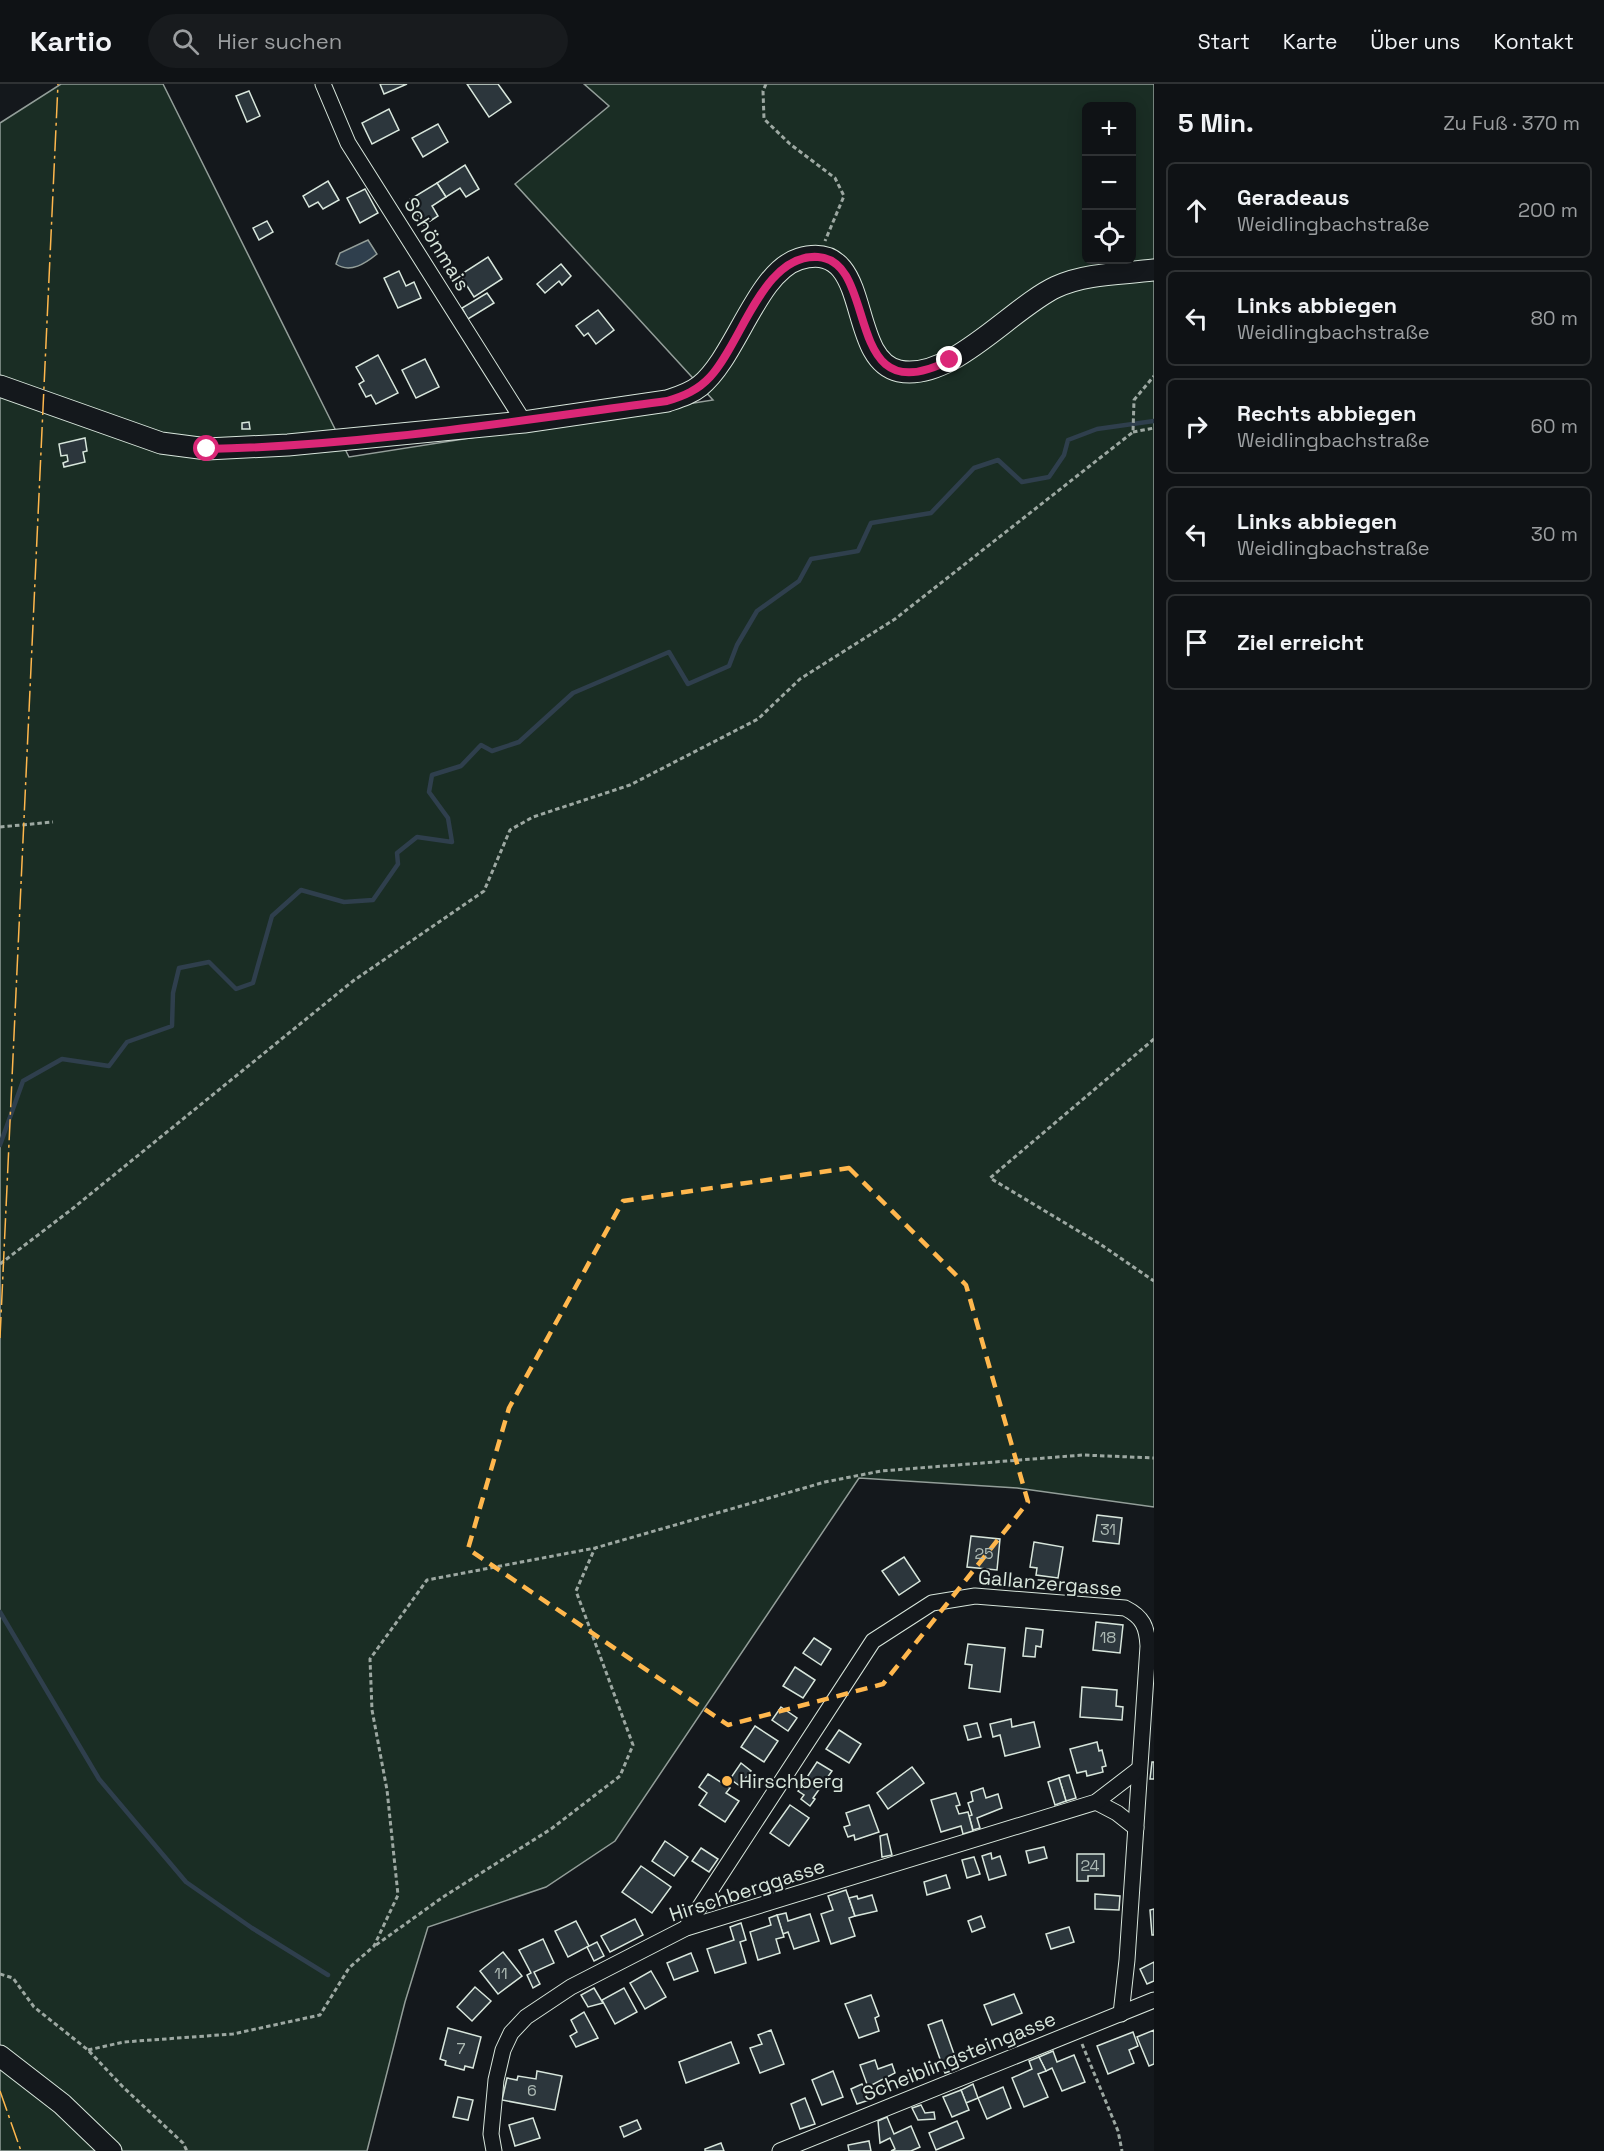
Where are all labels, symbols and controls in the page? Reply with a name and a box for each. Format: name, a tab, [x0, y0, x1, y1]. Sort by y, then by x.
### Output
search box	[148, 14, 568, 68]
text: Kartio	[30, 23, 112, 59]
icon: search	[169, 25, 202, 58]
text: Hier suchen	[217, 27, 342, 55]
text: Start	[1198, 28, 1250, 55]
text: Karte	[1283, 28, 1337, 55]
text: Über uns	[1370, 28, 1460, 55]
text: Kontakt	[1493, 28, 1574, 55]
map controls	[1082, 102, 1136, 264]
button: +	[1082, 102, 1136, 156]
text: 5 Min.	[1178, 106, 1254, 140]
text: Zu Fuß · 370 m	[1443, 110, 1580, 136]
button: −	[1082, 156, 1136, 210]
text: Geradeaus	[1237, 183, 1349, 211]
street label: Schönmais	[398, 192, 476, 296]
icon: ahead	[1180, 194, 1213, 227]
text: 200 m	[1518, 197, 1578, 223]
button: locate	[1082, 210, 1136, 264]
text: Weidlingbachstraße	[1237, 211, 1430, 237]
text: Links abbiegen	[1237, 291, 1397, 319]
icon: left	[1180, 302, 1213, 335]
text: 80 m	[1530, 305, 1578, 331]
text: Weidlingbachstraße	[1237, 319, 1430, 345]
route end	[936, 346, 962, 372]
text: Rechts abbiegen	[1237, 399, 1417, 427]
icon: right	[1180, 410, 1213, 443]
text: 60 m	[1531, 413, 1578, 439]
text: Weidlingbachstraße	[1237, 427, 1430, 453]
route start	[193, 435, 219, 461]
text: Links abbiegen	[1237, 507, 1397, 535]
icon: left	[1180, 518, 1213, 551]
text: 30 m	[1531, 521, 1578, 547]
text: Weidlingbachstraße	[1237, 535, 1430, 561]
icon: arrive	[1180, 626, 1213, 659]
text: Ziel erreicht	[1237, 628, 1364, 656]
house number: 31	[1100, 1519, 1116, 1540]
house number: 25	[974, 1543, 994, 1564]
street label: Gallanzergasse	[977, 1564, 1123, 1602]
house number: 18	[1100, 1627, 1116, 1648]
place label: Hirschberg	[739, 1768, 844, 1794]
marker: Hirschberg	[720, 1774, 734, 1788]
street label: Hirschberggasse	[666, 1853, 828, 1927]
house number: 24	[1080, 1855, 1100, 1876]
house number: 11	[494, 1963, 508, 1984]
street label: Scheiblingsteingasse	[858, 2005, 1060, 2107]
house number: 7	[456, 2038, 466, 2059]
house number: 6	[527, 2080, 537, 2101]

